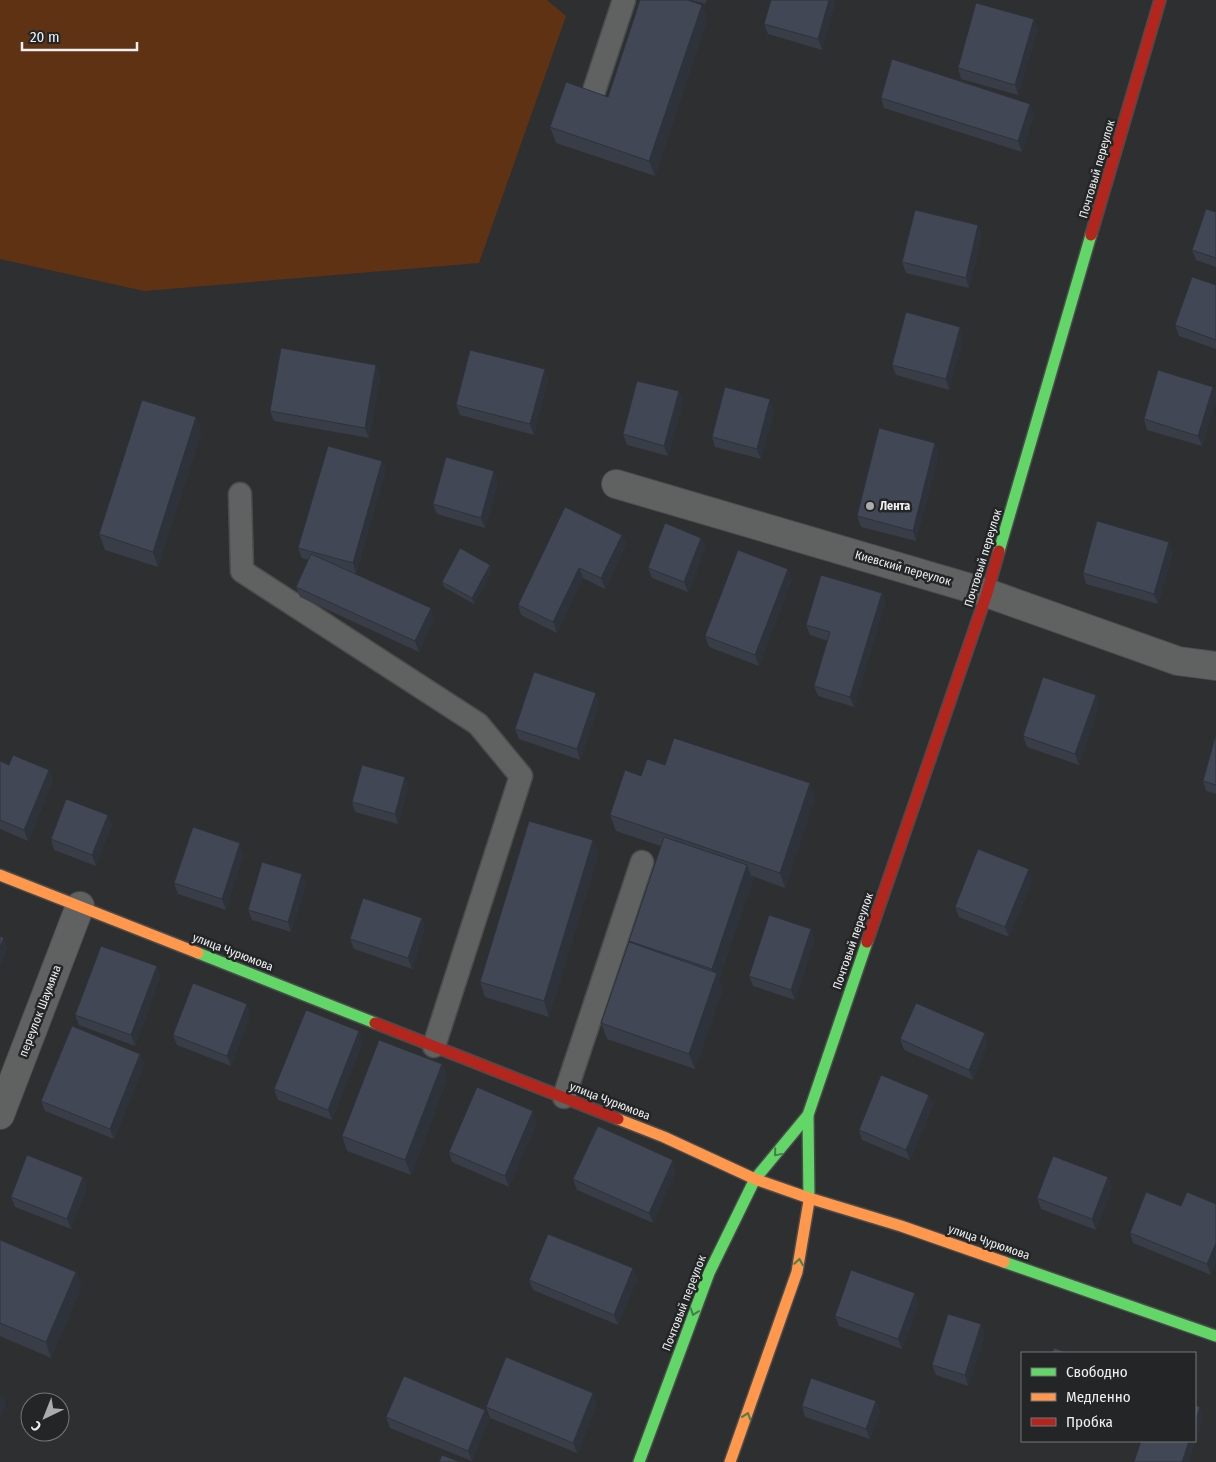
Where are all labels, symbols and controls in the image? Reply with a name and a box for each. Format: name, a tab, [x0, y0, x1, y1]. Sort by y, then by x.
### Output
scale bar	[22, 20, 138, 52]
text: 20 m	[30, 28, 60, 46]
street label: Почтовый переулок	[1076, 118, 1118, 220]
place label: Лента	[880, 499, 910, 513]
marker: Лента	[864, 500, 876, 512]
street label: Почтовый переулок	[961, 507, 1005, 609]
street label: Киевский переулок	[853, 548, 953, 588]
street label: Почтовый переулок	[830, 890, 876, 991]
street label: улица Чурюмова	[191, 930, 275, 974]
street label: переулок Шаумяна	[16, 963, 64, 1059]
street label: улица Чурюмова	[568, 1079, 652, 1123]
one-way arrow	[774, 1147, 782, 1156]
street label: улица Чурюмова	[946, 1222, 1032, 1263]
street label: Почтовый переулок	[659, 1253, 709, 1353]
one-way arrow	[793, 1258, 803, 1267]
one-way arrow	[690, 1307, 700, 1316]
legend	[1021, 1352, 1196, 1442]
text: Свободно	[1066, 1363, 1128, 1381]
text: Медленно	[1066, 1388, 1131, 1406]
north arrow	[20, 1392, 70, 1442]
one-way arrow	[741, 1412, 751, 1421]
text: Пробка	[1066, 1413, 1113, 1431]
text: С	[28, 1417, 45, 1435]

